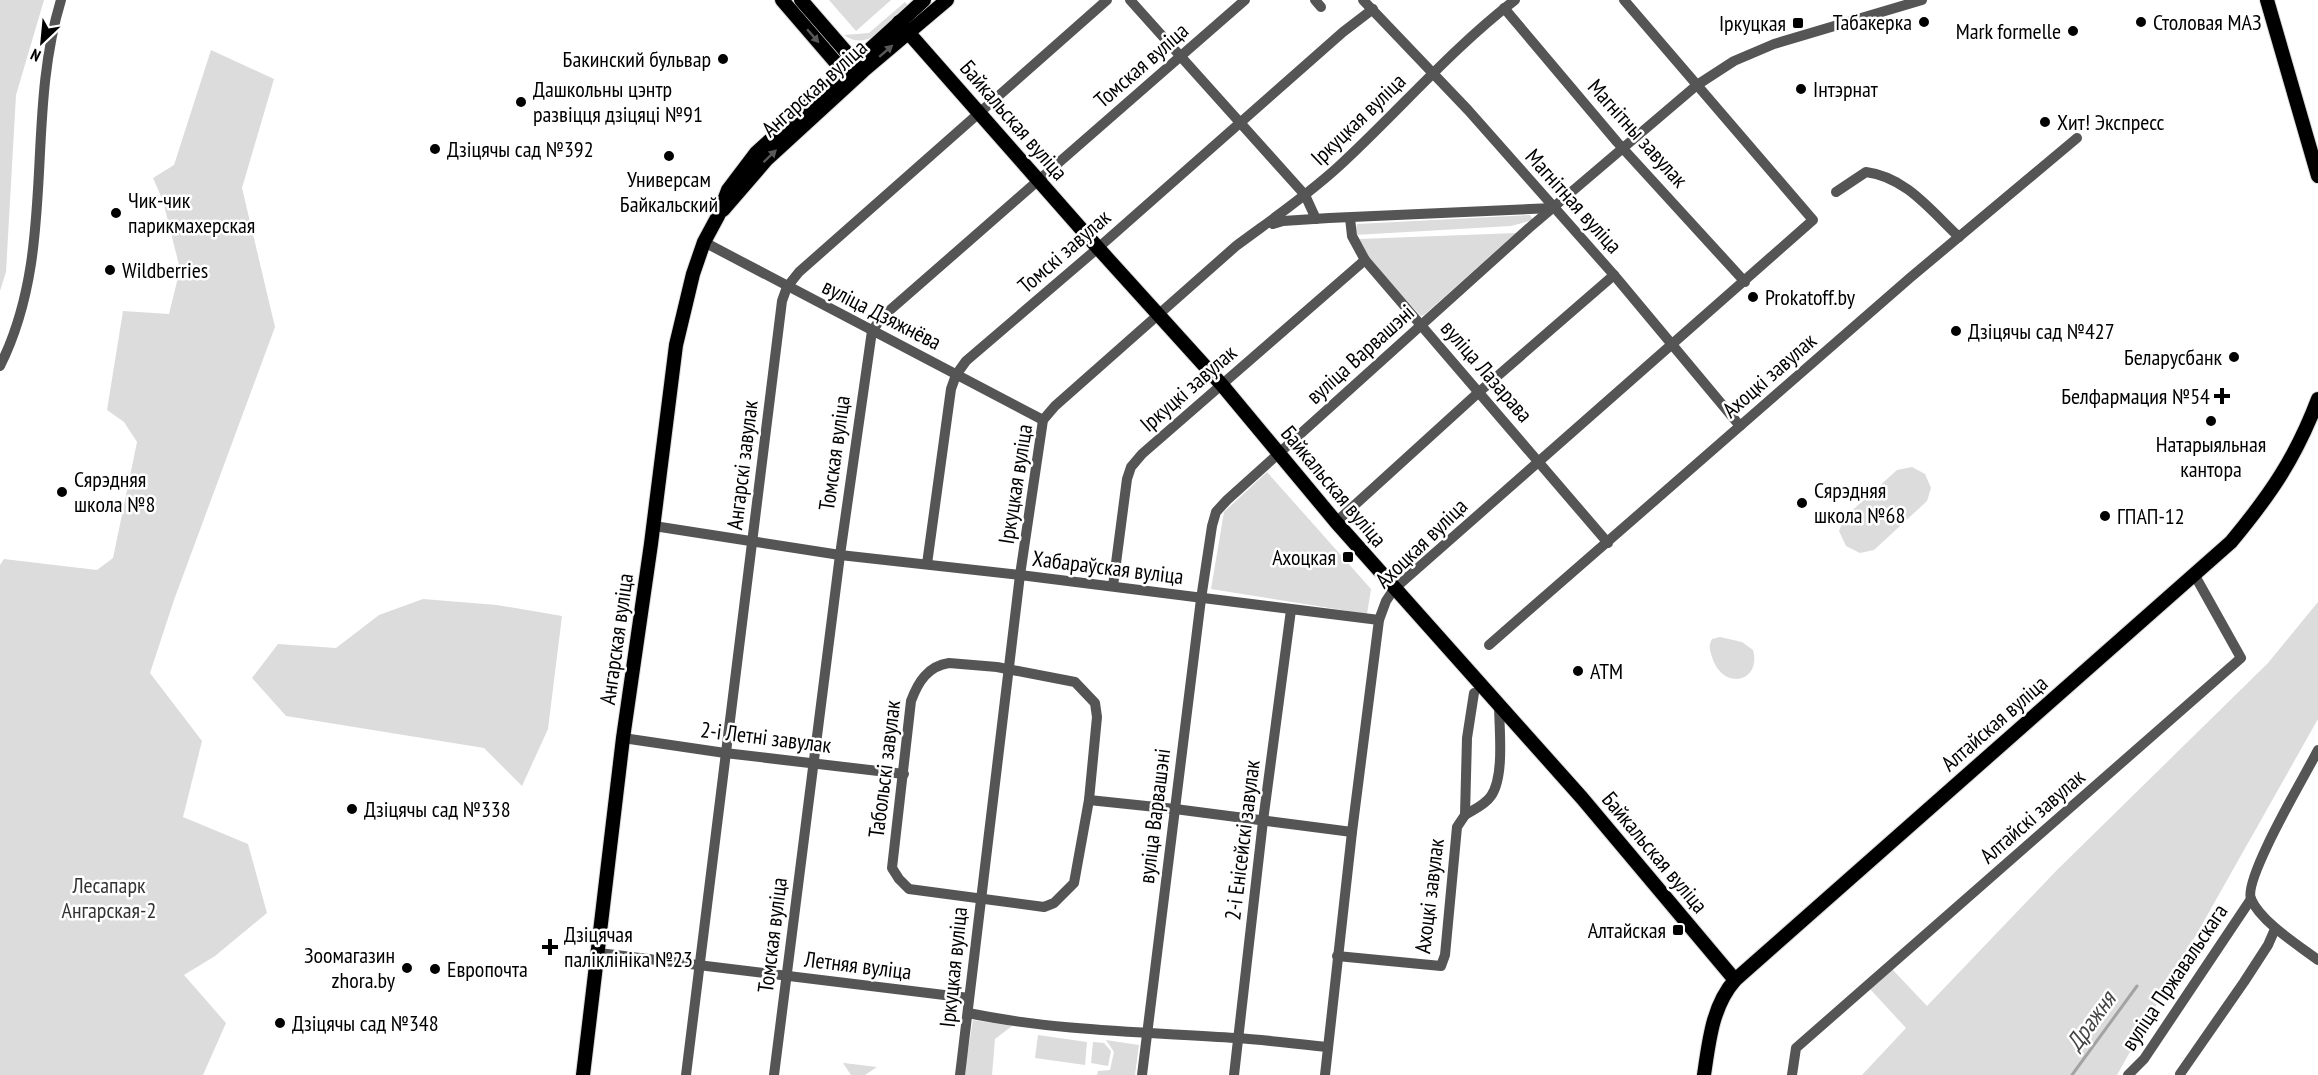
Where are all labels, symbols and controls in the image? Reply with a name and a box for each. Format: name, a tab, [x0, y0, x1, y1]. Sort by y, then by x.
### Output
place label: Табакерка	[1833, 8, 1912, 36]
place label: Столовая МАЗ	[2153, 8, 2262, 36]
place label: Іркуцкая	[1719, 9, 1786, 37]
north arrow	[12, 12, 72, 72]
marker: Табакерка	[1917, 15, 1931, 29]
marker: Столовая МАЗ	[2134, 15, 2148, 29]
street label: Томская вуліца	[1088, 16, 1194, 114]
marker: Іркуцкая	[1791, 16, 1805, 30]
place label: Mark formelle	[1956, 17, 2061, 45]
marker: Mark formelle	[2066, 24, 2080, 38]
one-way arrow	[806, 28, 820, 43]
street label: Ангарская вуліца	[755, 33, 873, 143]
text: N	[27, 45, 44, 66]
place label: Бакинский бульвар	[563, 45, 711, 73]
one-way arrow	[878, 45, 893, 58]
marker: Бакинский бульвар	[716, 52, 730, 66]
street label: Байкальская вуліца	[954, 54, 1074, 186]
street label: Іркуцкая вуліца	[1305, 67, 1411, 171]
street label: Магнітны завулак	[1582, 73, 1694, 193]
place label: Дашкольны цэнтр развіцця дзіцяці №91	[533, 75, 703, 128]
place label: Інтэрнат	[1813, 75, 1879, 103]
marker: Інтэрнат	[1794, 82, 1808, 96]
marker: Дашкольны цэнтр развіцця дзіцяці №91	[514, 95, 528, 109]
place label: Хит! Экспресс	[2057, 108, 2165, 136]
marker: Хит! Экспресс	[2038, 115, 2052, 129]
place label: Дзіцячы сад №392	[447, 135, 594, 163]
marker: Дзіцячы сад №392	[428, 142, 442, 156]
street label: Магнітная вуліца	[1520, 143, 1628, 259]
marker: Универсам Байкальский	[662, 149, 676, 163]
one-way arrow	[763, 150, 777, 164]
place label: Универсам Байкальский	[620, 165, 718, 218]
place label: Чик-чик парикмахерская	[128, 186, 255, 239]
street label: Томскі завулак	[1012, 203, 1117, 299]
marker: Чик-чик парикмахерская	[109, 206, 123, 220]
place label: Wildberries	[122, 256, 208, 284]
marker: Wildberries	[103, 263, 117, 277]
street label: вуліца Дзяжнёва	[818, 272, 946, 356]
place label: Prokatoff.by	[1765, 283, 1856, 311]
marker: Prokatoff.by	[1746, 290, 1760, 304]
street label: вуліца Варвашэні	[1300, 298, 1420, 410]
street label: вуліца Лазарава	[1435, 314, 1539, 428]
place label: Дзіцячы сад №427	[1968, 317, 2115, 345]
marker: Дзіцячы сад №427	[1949, 324, 1963, 338]
street label: Ахоцкі завулак	[1716, 326, 1822, 423]
street label: Іркуцкі завулак	[1134, 338, 1242, 438]
place label: Беларусбанк	[2124, 343, 2222, 371]
marker: Беларусбанк	[2227, 350, 2241, 364]
place label: Белфармация №54	[2061, 382, 2210, 410]
marker: Белфармация №54	[2215, 389, 2229, 403]
street label: Томская вуліца	[812, 394, 856, 512]
street label: Ангарскі завулак	[720, 398, 764, 531]
marker: Натарыяльная кантора	[2204, 414, 2218, 428]
street label: Байкальская вуліца	[1275, 420, 1393, 552]
street label: Іркуцкая вуліца	[992, 422, 1038, 546]
place label: Натарыяльная кантора	[2156, 430, 2266, 483]
place label: Сярэдняя школа №8	[74, 465, 155, 518]
place label: Сярэдняя школа №68	[1814, 476, 1905, 529]
marker: Сярэдняя школа №8	[55, 485, 69, 499]
street label: Ахоцкая вуліца	[1369, 492, 1473, 594]
marker: Сярэдняя школа №68	[1795, 496, 1809, 510]
place label: ГПАП-12	[2117, 502, 2185, 530]
marker: ГПАП-12	[2098, 509, 2112, 523]
place label: Ахоцкая	[1272, 543, 1336, 571]
street label: Хабараўская вуліца	[1031, 544, 1185, 590]
marker: Ахоцкая	[1341, 550, 1355, 564]
street label: Ангарская вуліца	[593, 572, 639, 706]
place label: АТМ	[1590, 657, 1623, 685]
marker: АТМ	[1571, 664, 1585, 678]
street label: Алтайская вуліца	[1935, 669, 2053, 777]
street label: Табольскі завулак	[862, 698, 906, 839]
street label: 2-і Летні завулак	[699, 715, 833, 759]
street label: вуліца Варвашэні	[1132, 747, 1176, 885]
street label: 2-і Енісейскі завулак	[1218, 758, 1266, 922]
street label: Алтайскі завулак	[1974, 762, 2091, 869]
street label: Байкальская вуліца	[1596, 786, 1714, 918]
place label: Дзіцячы сад №338	[364, 795, 511, 823]
marker: Дзіцячы сад №338	[345, 802, 359, 816]
street label: Ахоцкі завулак	[1408, 836, 1450, 955]
park label: Лесапарк Ангарская-2	[62, 871, 156, 924]
street label: Томская вуліца	[751, 876, 793, 994]
street label: вуліца Пржавальскага	[2115, 898, 2233, 1056]
street label: Іркуцкая вуліца	[933, 905, 973, 1029]
place label: Алтайская	[1588, 916, 1666, 944]
place label: Дзіцячая паліклініка №23	[564, 920, 693, 973]
marker: Алтайская	[1671, 923, 1685, 937]
marker: Дзіцячая паліклініка №23	[541, 938, 559, 956]
place label: Зоомагазин zhora.by	[304, 941, 396, 994]
street label: Летняя вуліца	[802, 944, 913, 985]
place label: Европочта	[447, 955, 528, 983]
marker: Зоомагазин zhora.by	[400, 961, 414, 975]
marker: Европочта	[428, 962, 442, 976]
water label: Дражня	[2058, 984, 2123, 1057]
place label: Дзіцячы сад №348	[292, 1009, 439, 1037]
marker: Дзіцячы сад №348	[273, 1016, 287, 1030]

